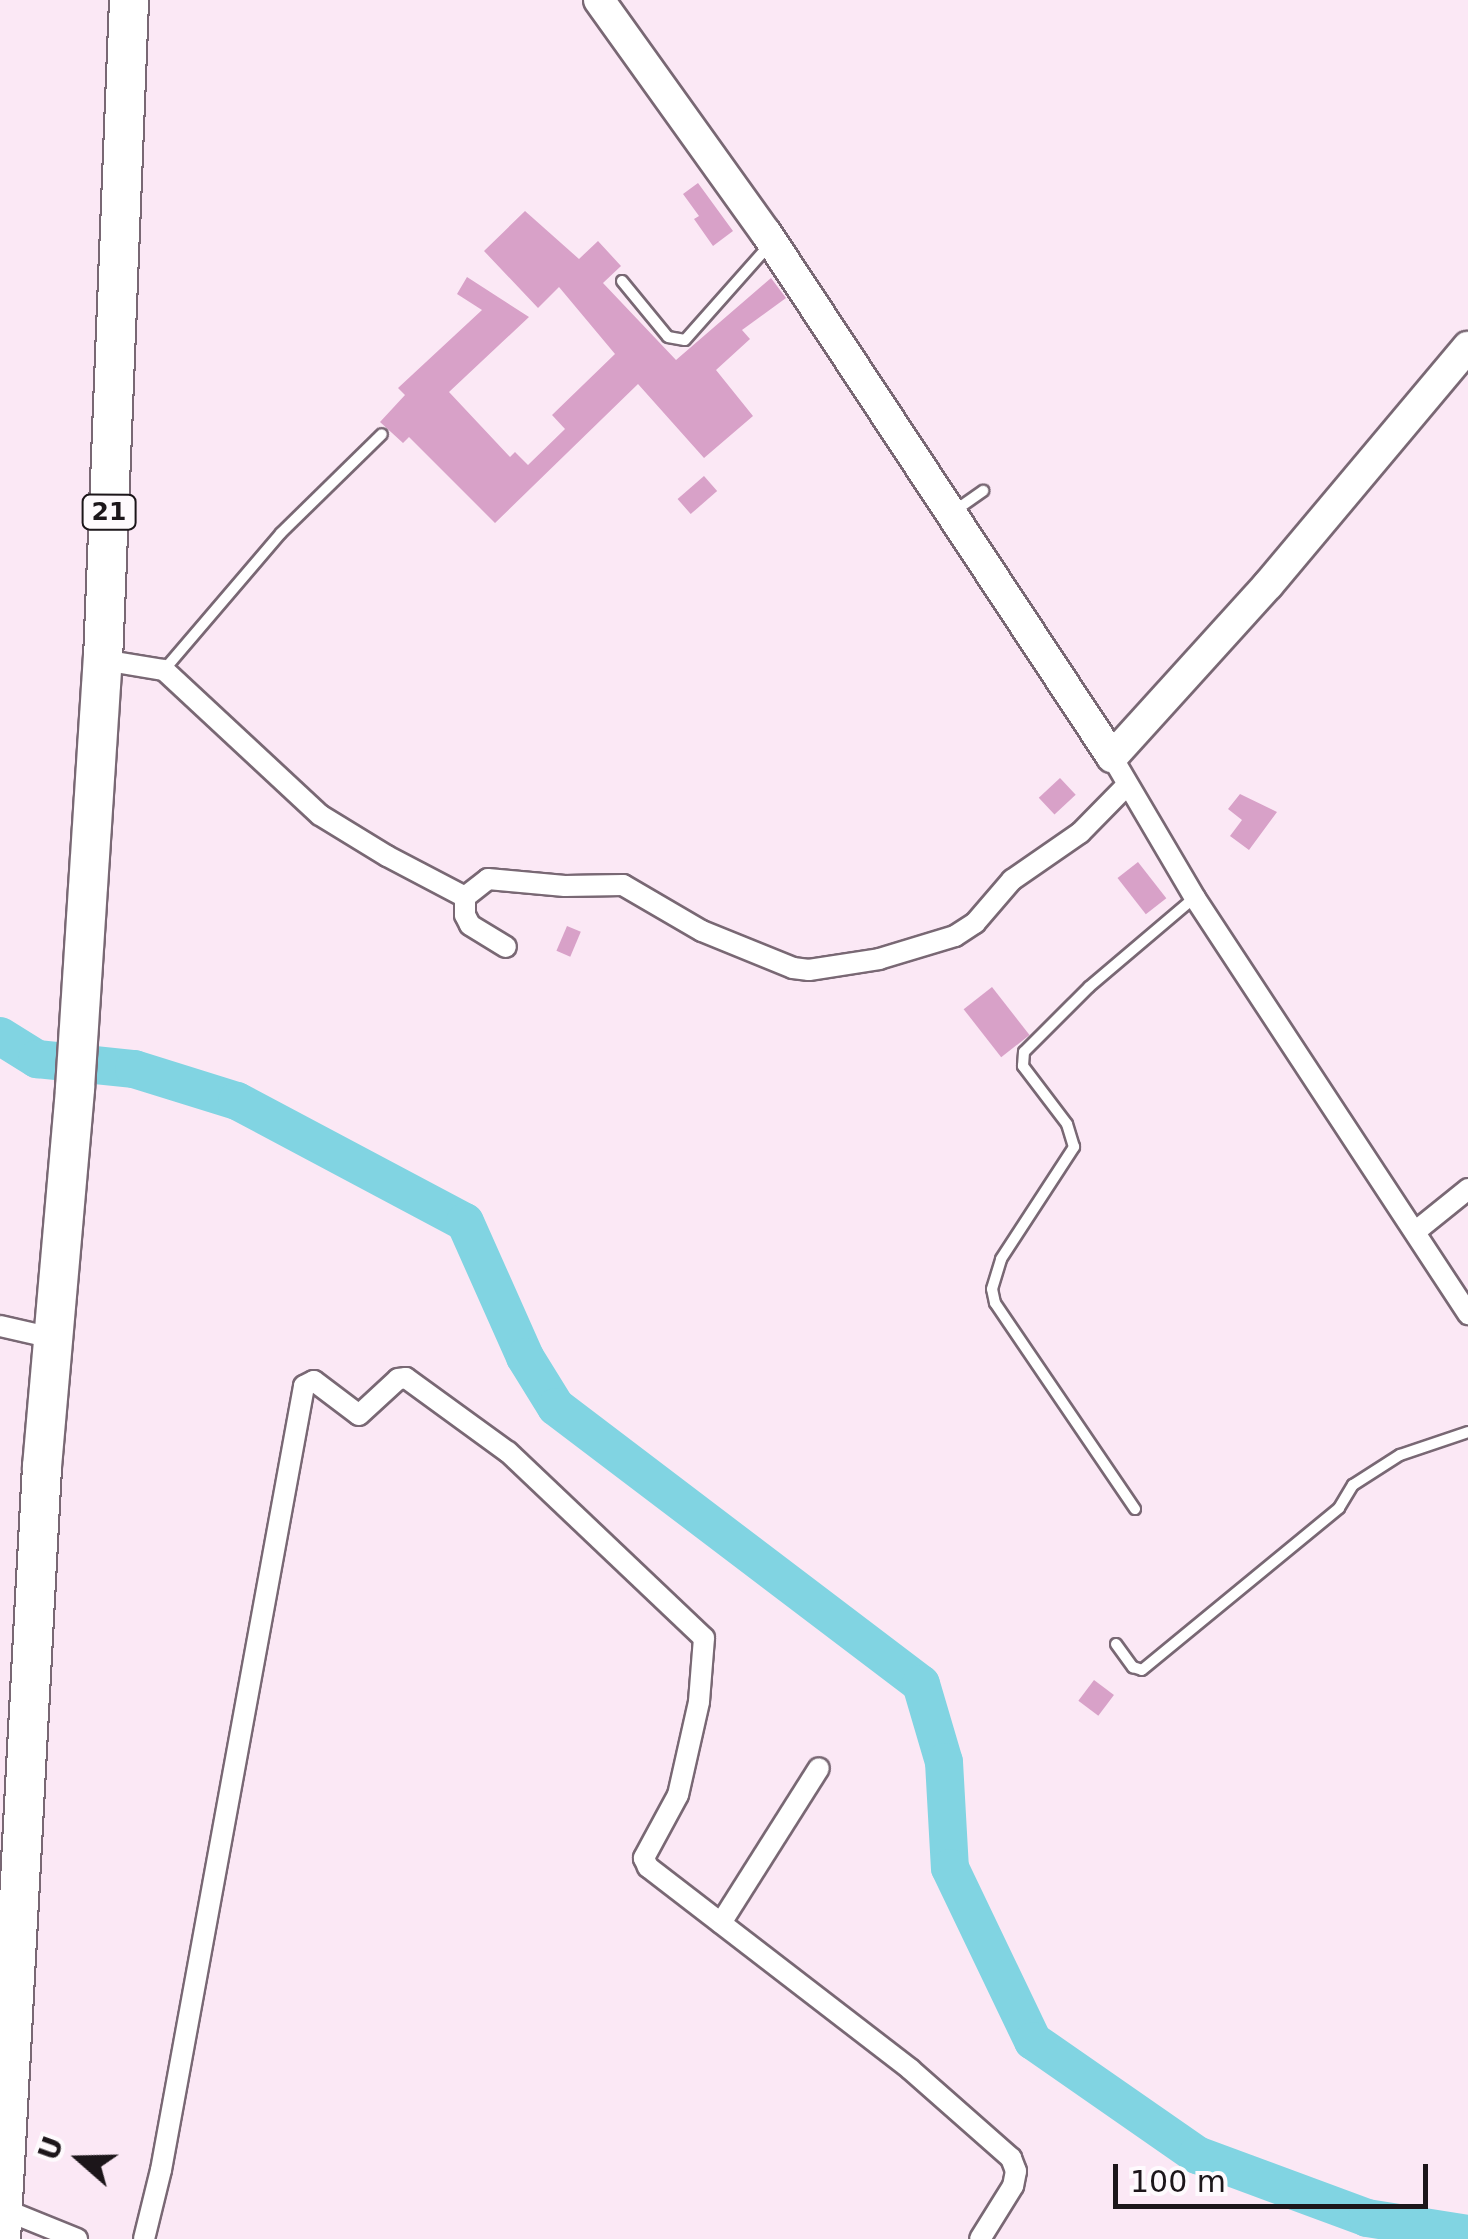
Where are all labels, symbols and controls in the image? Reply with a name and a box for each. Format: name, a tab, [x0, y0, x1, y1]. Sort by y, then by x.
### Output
road number: 21	[82, 492, 136, 532]
north arrow	[30, 2109, 130, 2209]
text: U	[32, 2132, 71, 2165]
scale bar	[1118, 2144, 1433, 2206]
text: 100 m	[1130, 2164, 1226, 2199]

